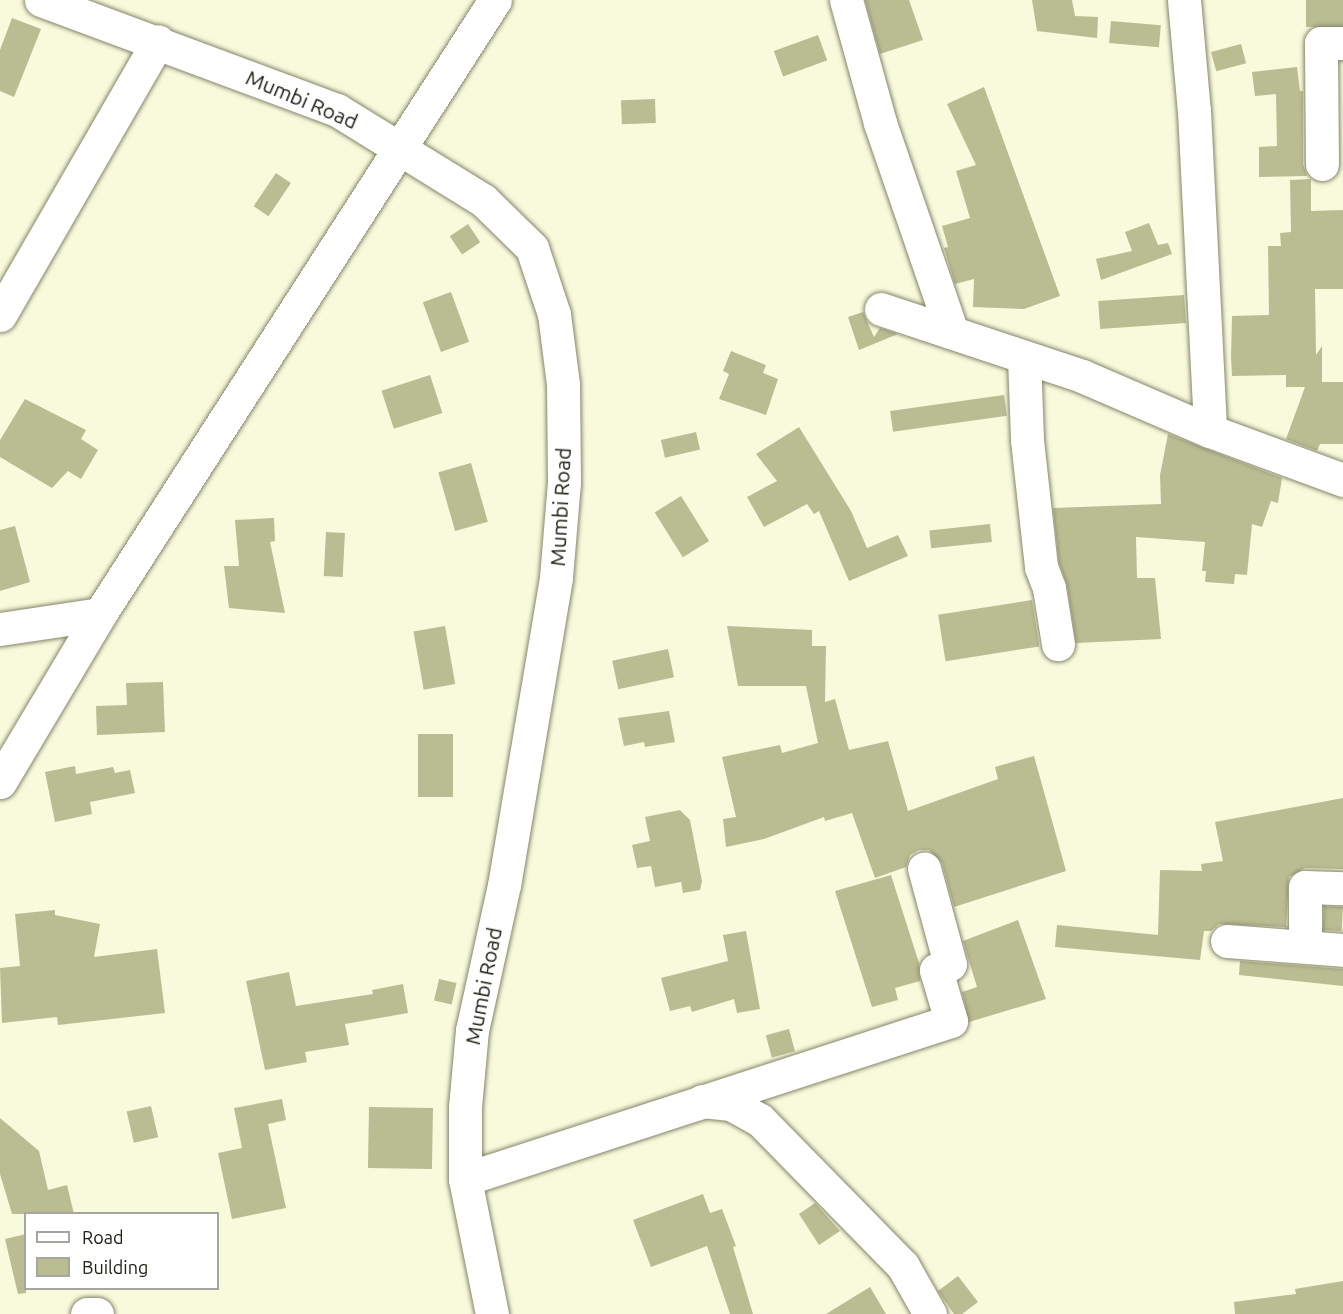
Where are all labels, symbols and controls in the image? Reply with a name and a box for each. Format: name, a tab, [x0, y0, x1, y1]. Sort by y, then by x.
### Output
street label: Mumbi Road	[242, 64, 362, 134]
street label: Mumbi Road	[544, 447, 576, 567]
street label: Mumbi Road	[459, 925, 507, 1047]
legend	[24, 1212, 219, 1290]
text: Road	[82, 1227, 124, 1247]
text: Building	[82, 1257, 148, 1277]

